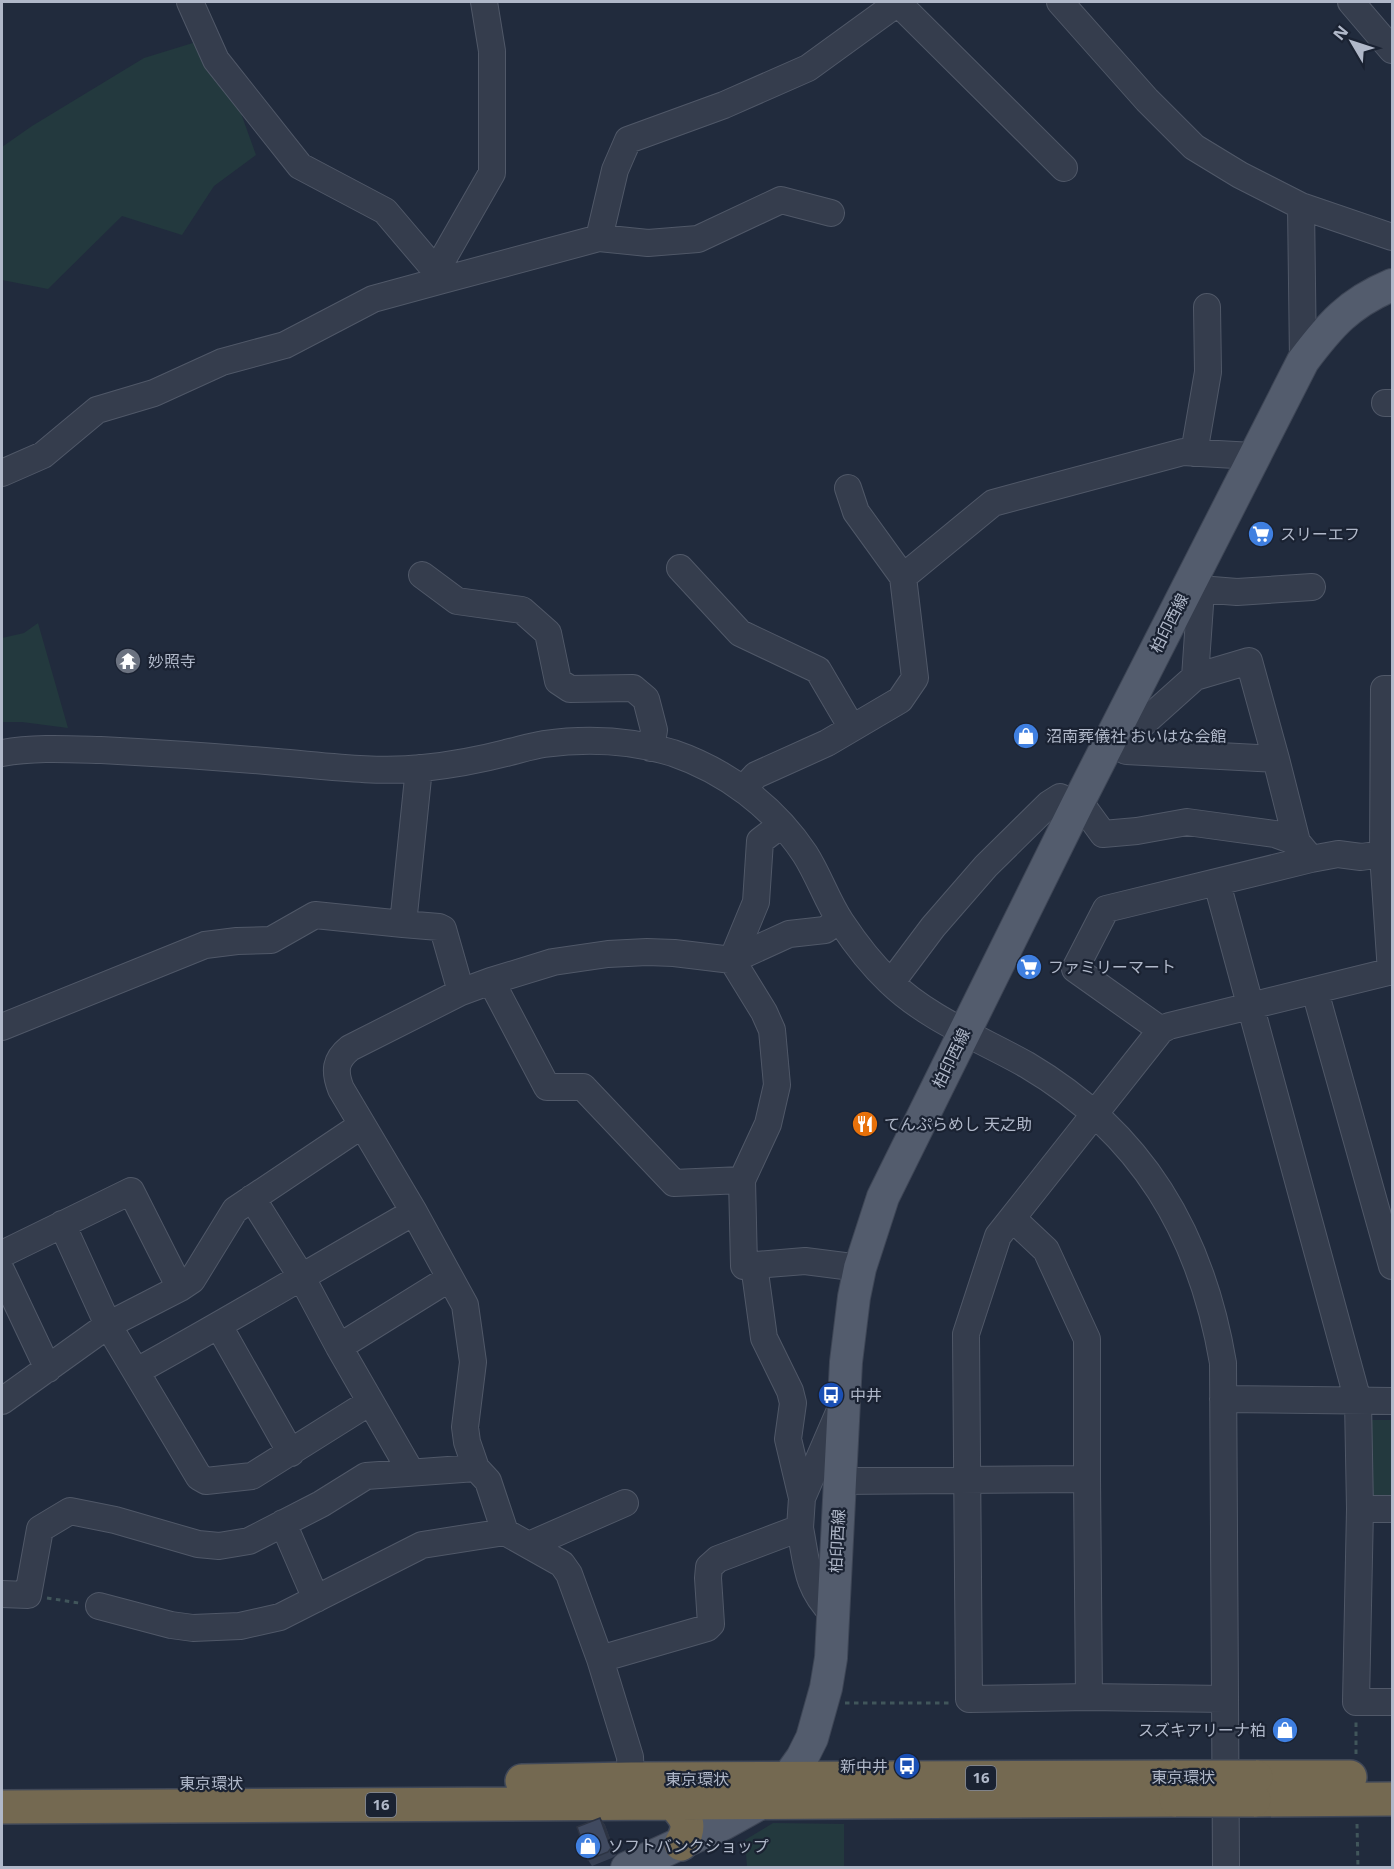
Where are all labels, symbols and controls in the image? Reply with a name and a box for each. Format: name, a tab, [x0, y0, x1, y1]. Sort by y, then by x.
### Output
north arrow	[1322, 12, 1382, 72]
text: N	[1328, 21, 1353, 45]
supermarket icon: スリーエフ	[1246, 519, 1276, 549]
place label: スリーエフ	[1280, 523, 1360, 545]
street label: 柏印西線	[1145, 589, 1193, 657]
temple icon: 妙照寺	[113, 646, 143, 676]
place label: 妙照寺	[148, 650, 196, 672]
shop icon: 沼南葬儀社 おいはな会館	[1011, 721, 1041, 751]
place label: 沼南葬儀社 おいはな会館	[1046, 725, 1226, 747]
supermarket icon: ファミリーマート	[1014, 952, 1044, 982]
place label: ファミリーマート	[1048, 956, 1176, 978]
street label: 柏印西線	[927, 1024, 975, 1092]
restaurant icon: てんぷらめし 天之助	[850, 1109, 880, 1139]
place label: てんぷらめし 天之助	[884, 1113, 1032, 1135]
bus stop icon: 中井	[816, 1380, 846, 1410]
place label: 中井	[850, 1384, 882, 1406]
street label: 柏印西線	[824, 1508, 850, 1574]
shop icon: スズキアリーナ柏	[1270, 1715, 1300, 1745]
place label: スズキアリーナ柏	[1138, 1719, 1266, 1741]
bus stop icon: 新中井	[892, 1751, 922, 1781]
place label: 新中井	[840, 1755, 888, 1777]
road number: 16	[966, 1766, 996, 1790]
street label: 東京環状	[1151, 1766, 1215, 1788]
street label: 東京環状	[665, 1768, 729, 1790]
street label: 東京環状	[179, 1772, 243, 1794]
road number: 16	[366, 1793, 396, 1817]
shop icon: ソフトバンクショップ	[573, 1831, 603, 1861]
place label: ソフトバンクショップ	[608, 1835, 769, 1857]

